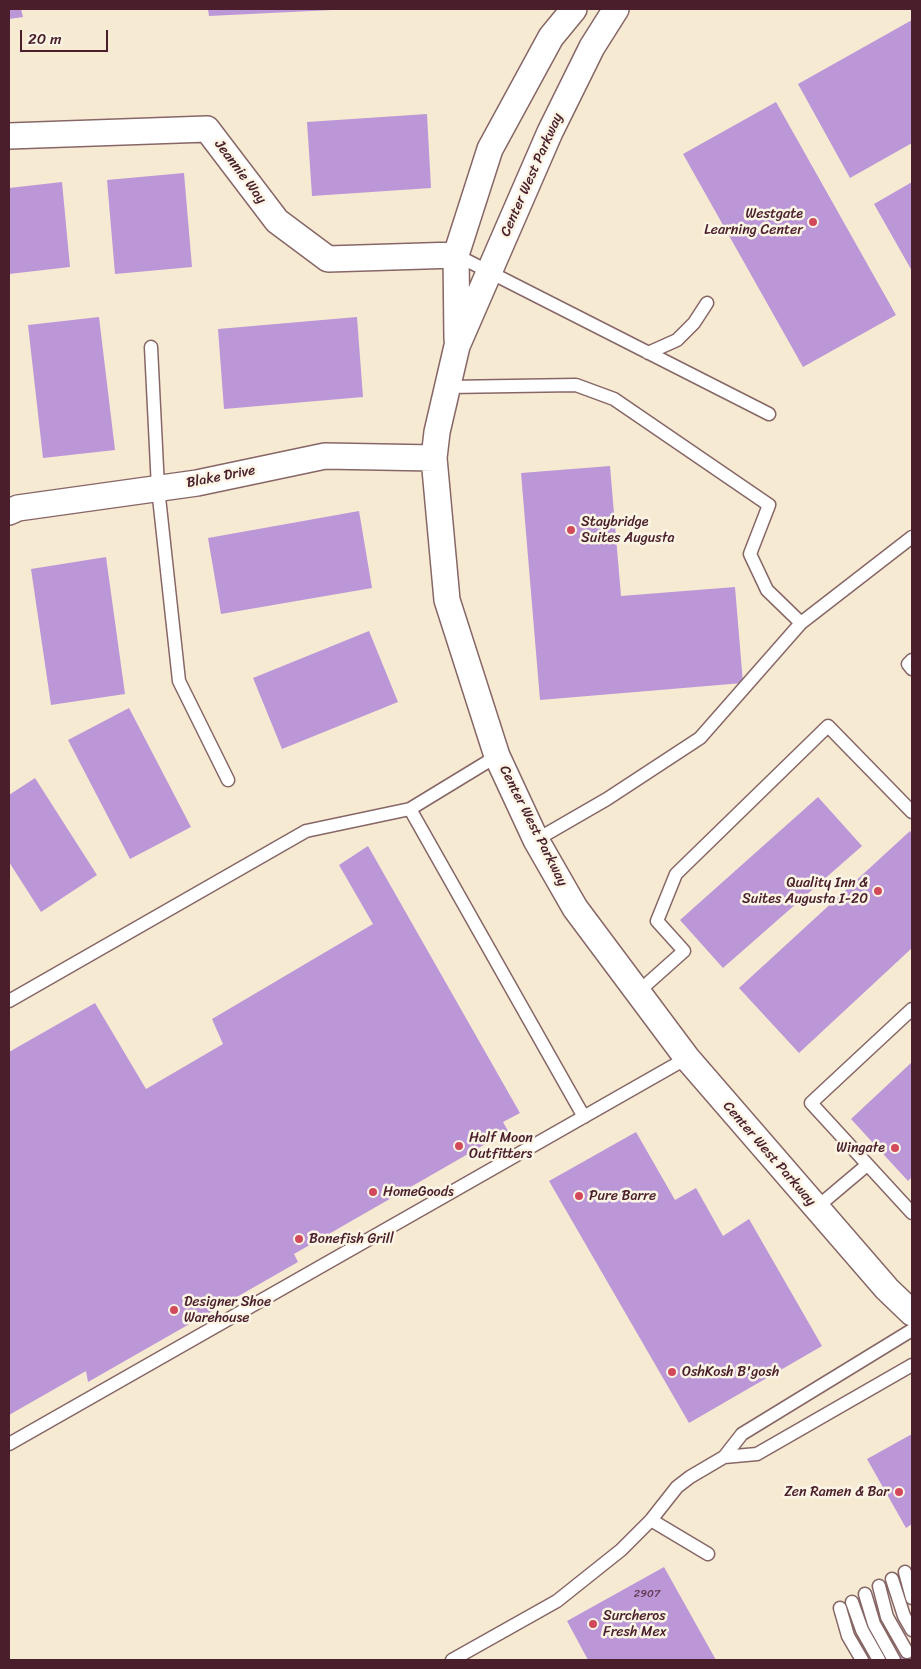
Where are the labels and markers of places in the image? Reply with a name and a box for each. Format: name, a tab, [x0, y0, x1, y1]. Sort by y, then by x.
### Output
place label: Westgate Learning Center	[704, 206, 803, 238]
marker: Westgate Learning Center	[807, 216, 819, 228]
place label: Staybridge Suites Augusta	[581, 514, 674, 546]
marker: Staybridge Suites Augusta	[565, 524, 577, 536]
place label: Quality Inn & Suites Augusta I-20	[742, 875, 868, 908]
marker: Quality Inn & Suites Augusta I-20	[872, 885, 884, 897]
place label: Half Moon Outfitters	[469, 1130, 533, 1162]
marker: Half Moon Outfitters	[453, 1140, 465, 1152]
place label: Wingate	[836, 1140, 885, 1156]
marker: Wingate	[889, 1142, 901, 1154]
place label: HomeGoods	[383, 1184, 454, 1200]
marker: HomeGoods	[367, 1186, 379, 1198]
place label: Pure Barre	[589, 1188, 656, 1204]
marker: Pure Barre	[573, 1190, 585, 1202]
place label: Bonefish Grill	[309, 1231, 394, 1247]
marker: Bonefish Grill	[293, 1233, 305, 1245]
place label: Designer Shoe Warehouse	[184, 1294, 271, 1326]
marker: Designer Shoe Warehouse	[168, 1304, 180, 1316]
place label: OshKosh B'gosh	[682, 1364, 779, 1380]
marker: OshKosh B'gosh	[666, 1366, 678, 1378]
place label: Zen Ramen & Bar	[784, 1484, 889, 1500]
marker: Zen Ramen & Bar	[893, 1486, 905, 1498]
place label: Surcheros Fresh Mex	[603, 1608, 667, 1640]
marker: Surcheros Fresh Mex	[587, 1618, 599, 1630]

